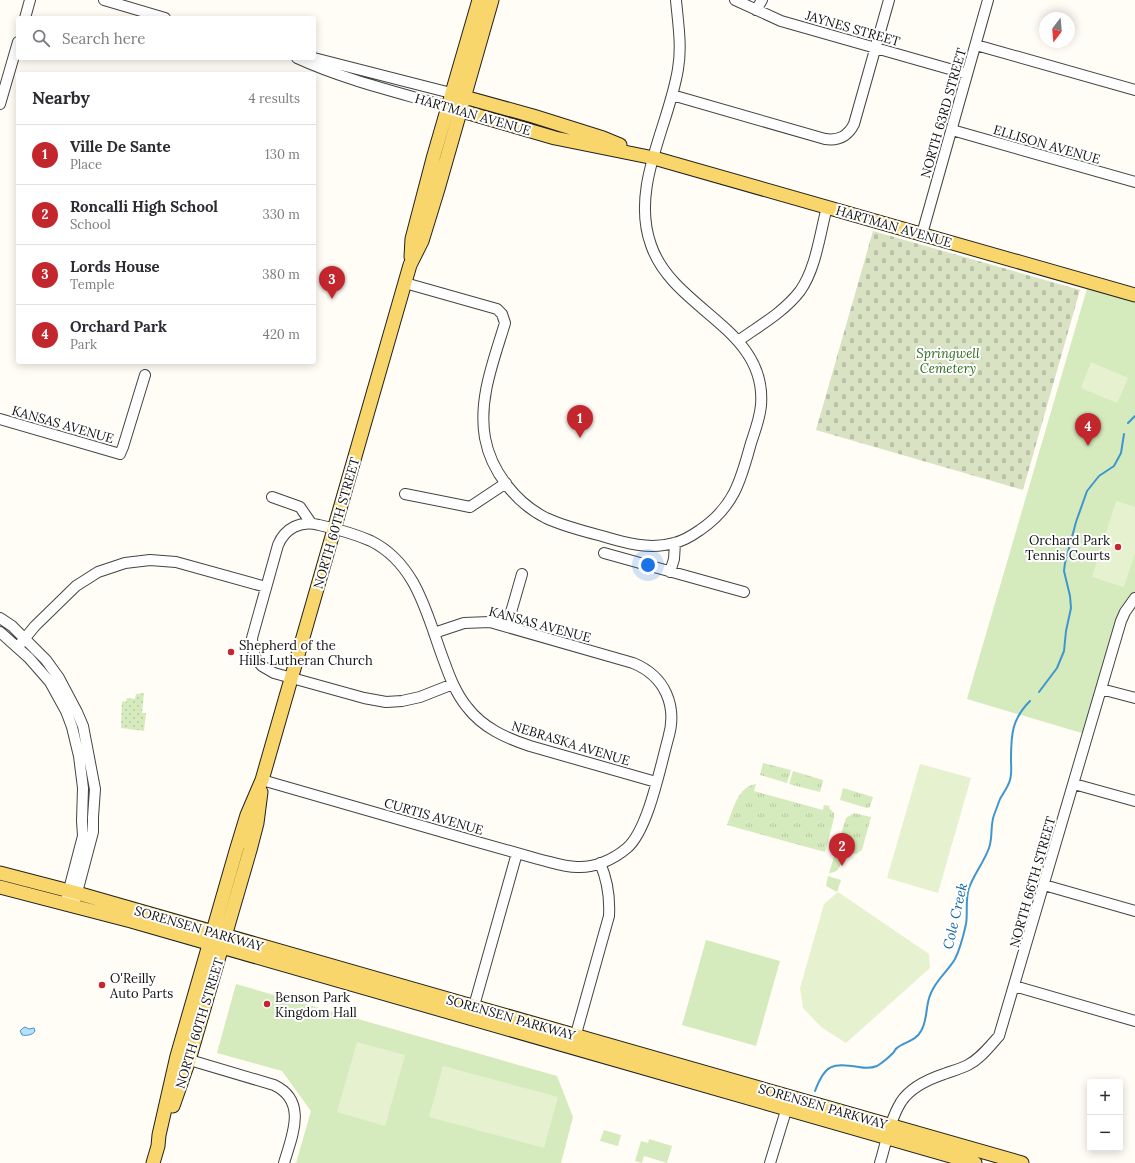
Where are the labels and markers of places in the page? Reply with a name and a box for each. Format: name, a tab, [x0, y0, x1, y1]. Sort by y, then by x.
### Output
pin: 3	[319, 266, 345, 299]
pin: 1	[567, 405, 593, 438]
pin: 4	[1075, 413, 1101, 446]
place label: Orchard Park Tennis Courts	[1025, 532, 1110, 564]
marker: Orchard Park Tennis Courts	[1113, 542, 1123, 552]
place label: Shepherd of the Hills Lutheran Church	[239, 637, 373, 669]
marker: Shepherd of the Hills Lutheran Church	[226, 647, 236, 657]
pin: 2	[829, 833, 855, 866]
place label: O'Reilly Auto Parts	[109, 970, 173, 1002]
marker: O'Reilly Auto Parts	[97, 980, 107, 990]
place label: Benson Park Kingdom Hall	[275, 989, 357, 1021]
marker: Benson Park Kingdom Hall	[262, 999, 272, 1009]

